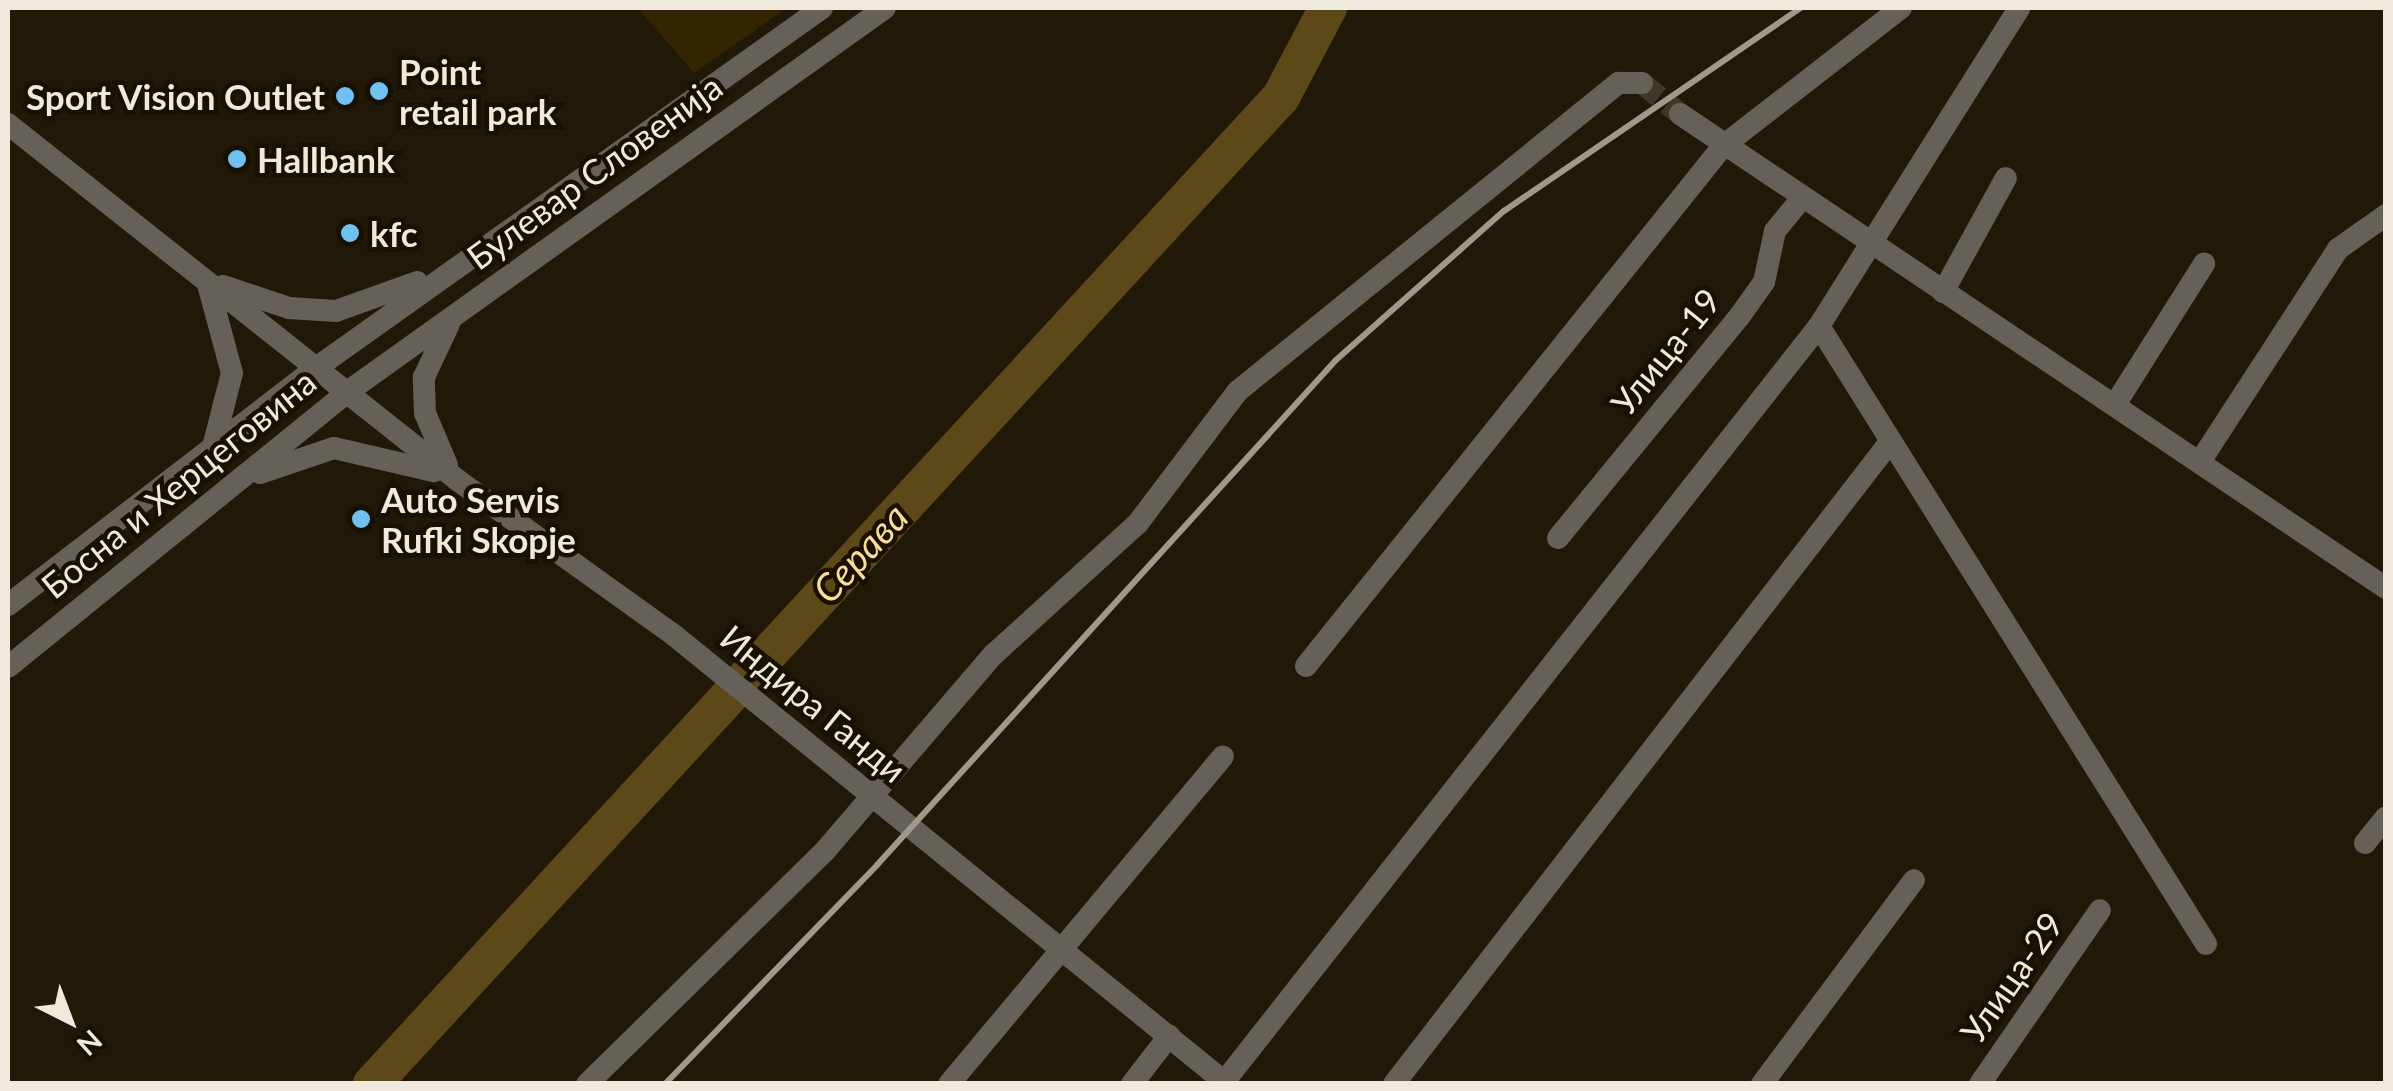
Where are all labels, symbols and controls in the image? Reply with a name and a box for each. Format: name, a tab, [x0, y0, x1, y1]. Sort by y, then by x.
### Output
place label: Point retail park	[399, 50, 556, 132]
street label: Булевар Словенија	[458, 64, 730, 278]
place label: Sport Vision Outlet	[25, 75, 325, 117]
marker: Point retail park	[368, 80, 390, 102]
marker: Sport Vision Outlet	[334, 85, 356, 107]
place label: Hallbank	[257, 138, 395, 180]
marker: Hallbank	[226, 148, 248, 170]
place label: kfc	[370, 212, 418, 254]
marker: kfc	[339, 222, 361, 244]
street label: Улица-19	[1602, 280, 1728, 422]
street label: Босна и Херцеговина	[33, 360, 323, 606]
place label: Auto Servis Rufki Skopje	[381, 478, 576, 560]
water label: Серава	[803, 494, 917, 612]
marker: Auto Servis Rufki Skopje	[350, 508, 372, 530]
street label: Индира Ганди	[713, 615, 915, 791]
street label: Улица-29	[1951, 904, 2071, 1050]
north arrow	[20, 971, 120, 1071]
text: N	[71, 1023, 109, 1063]

